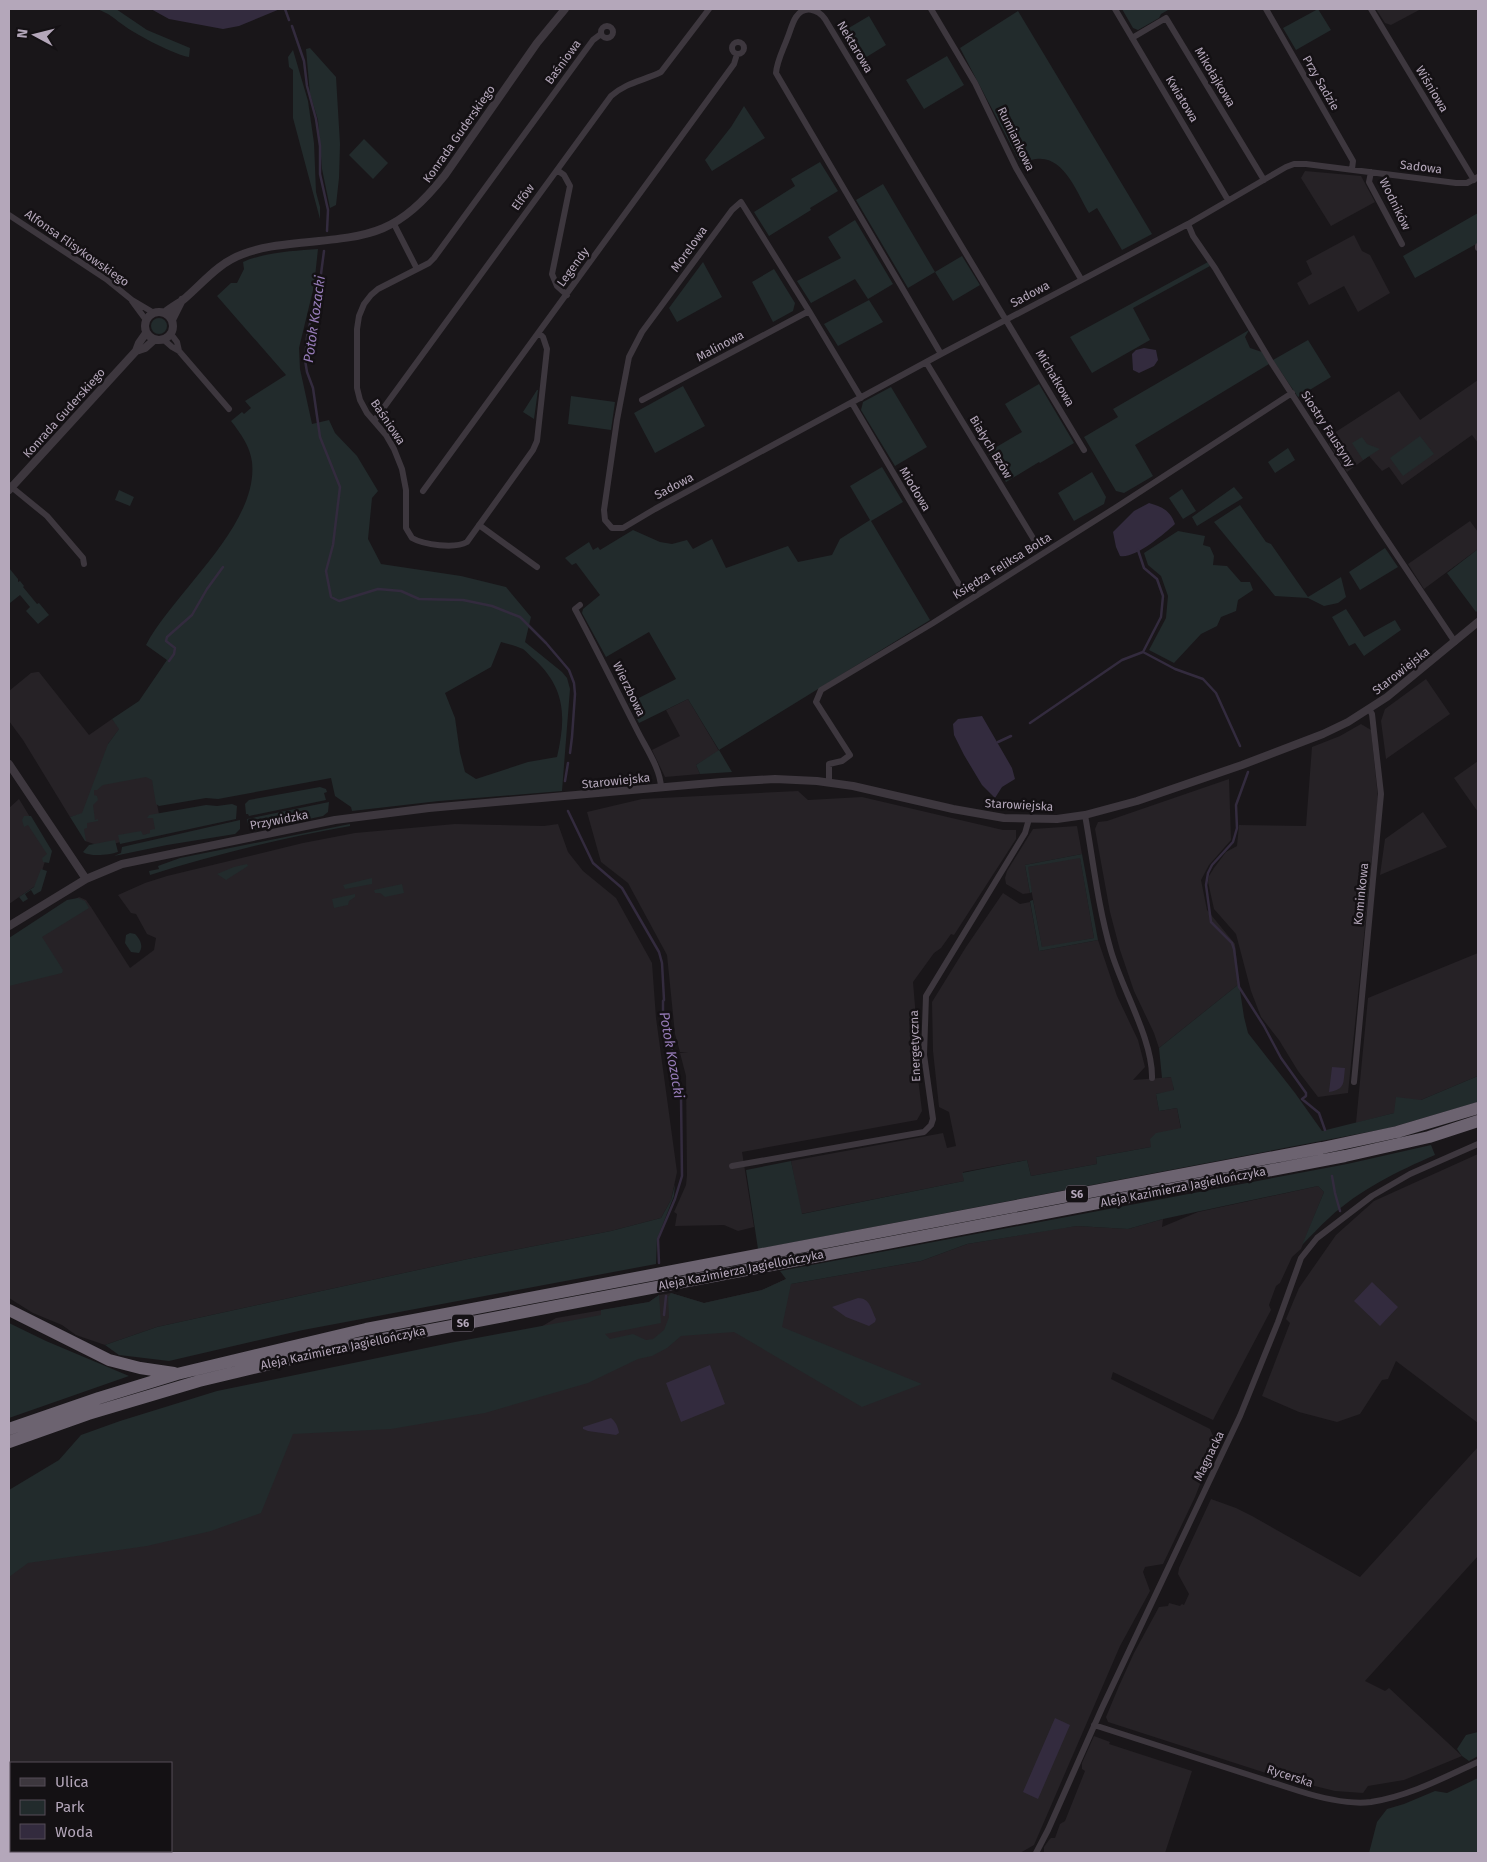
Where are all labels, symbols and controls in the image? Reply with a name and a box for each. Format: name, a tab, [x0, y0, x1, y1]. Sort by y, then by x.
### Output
north arrow	[10, 10, 60, 60]
street label: Nektarowa	[834, 19, 876, 75]
text: N	[14, 28, 32, 39]
street label: Baśniowa	[542, 37, 584, 87]
street label: Mikołajkowa	[1192, 45, 1238, 109]
street label: Przy Sadzie	[1300, 53, 1342, 113]
street label: Wiśniowa	[1413, 63, 1451, 115]
street label: Kwiatowa	[1163, 73, 1201, 125]
street label: Konrada Guderskiego	[420, 82, 498, 186]
street label: Rumiankowa	[994, 105, 1038, 173]
street label: Sadowa	[1399, 157, 1443, 177]
street label: Wodników	[1376, 176, 1414, 233]
street label: Elfów	[509, 181, 538, 213]
street label: Alfonsa Flisykowskiego	[22, 207, 132, 289]
street label: Morelowa	[668, 224, 710, 274]
street label: Legendy	[554, 245, 592, 289]
water label: Potok Kozacki	[300, 274, 329, 364]
street label: Sadowa	[1008, 278, 1052, 310]
street label: Malinowa	[694, 328, 746, 364]
street label: Michałkowa	[1033, 347, 1077, 409]
street label: Konrada Guderskiego	[20, 365, 108, 461]
street label: Siostry Faustyny	[1298, 388, 1358, 470]
street label: Baśniowa	[368, 397, 408, 447]
street label: Białych Bzów	[967, 413, 1015, 481]
street label: Miodowa	[896, 464, 934, 514]
street label: Sadowa	[652, 470, 696, 502]
street label: Księdza Feliksa Bolta	[950, 530, 1054, 602]
street label: Starowiejska	[1370, 644, 1432, 698]
street label: Wierzbowa	[610, 660, 648, 718]
street label: Starowiejska	[581, 770, 651, 792]
street label: Starowiejska	[984, 796, 1054, 814]
street label: Przywidzka	[249, 807, 309, 833]
street label: Kominkowa	[1351, 862, 1371, 926]
water label: Potok Kozacki	[656, 1010, 688, 1100]
street label: Energetyczna	[907, 1010, 923, 1082]
street label: Aleja Kazimierza Jagiellończyka	[1099, 1164, 1267, 1210]
road number: S6	[1066, 1186, 1088, 1202]
street label: Aleja Kazimierza Jagiellończyka	[657, 1247, 825, 1293]
road number: S6	[452, 1315, 474, 1332]
street label: Aleja Kazimierza Jagiellończyka	[259, 1324, 427, 1372]
street label: Magnacka	[1191, 1429, 1227, 1483]
legend	[10, 1762, 172, 1852]
street label: Rycerska	[1265, 1762, 1315, 1790]
text: Ulica	[55, 1773, 89, 1791]
text: Park	[55, 1798, 85, 1816]
text: Woda	[55, 1823, 93, 1841]

